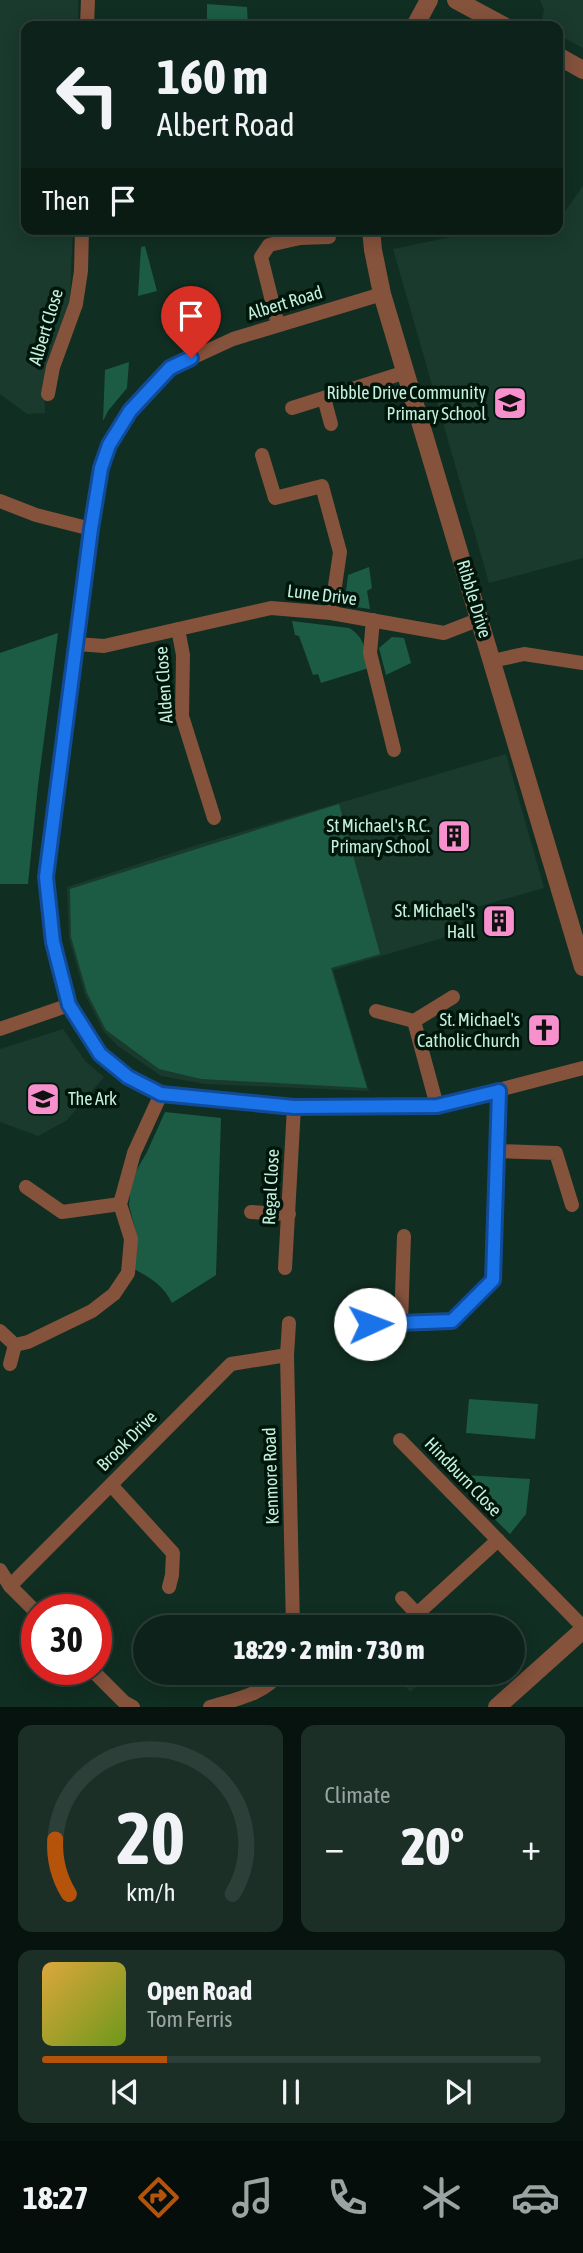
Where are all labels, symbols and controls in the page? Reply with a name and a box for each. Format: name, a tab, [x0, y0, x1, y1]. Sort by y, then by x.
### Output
text: 160 m	[157, 48, 268, 104]
icon: left	[42, 49, 133, 140]
text: Albert Road	[157, 106, 295, 143]
icon: arrive	[104, 182, 142, 220]
text: Then	[42, 186, 90, 216]
street label: Albert Road	[245, 281, 325, 324]
street label: Albert Close	[24, 286, 67, 368]
pin	[161, 286, 221, 358]
icon: arrive	[172, 297, 210, 335]
place label: Ribble Drive Community Primary School	[327, 382, 486, 424]
school or university icon: Ribble Drive Community Primary School	[491, 384, 529, 422]
street label: Ribble Drive	[453, 557, 496, 640]
street label: Lune Drive	[286, 580, 358, 609]
street label: Alden Close	[150, 646, 177, 724]
place label: St Michael's R.C. Primary School	[327, 815, 430, 857]
building icon: St Michael's R.C. Primary School	[435, 817, 473, 855]
place label: St. Michael's Hall	[394, 900, 475, 942]
building icon: St. Michael's Hall	[480, 902, 518, 940]
place label: St. Michael's Catholic Church	[417, 1009, 520, 1051]
church icon: St. Michael's Catholic Church	[525, 1011, 563, 1049]
school or university icon: The Ark	[24, 1080, 62, 1118]
place label: The Ark	[68, 1088, 117, 1109]
street label: Regal Close	[258, 1149, 283, 1225]
position arrow	[333, 1287, 407, 1361]
street label: Brook Drive	[92, 1406, 161, 1475]
street label: Kenmore Road	[258, 1427, 283, 1525]
street label: Hindburn Close	[421, 1433, 506, 1520]
speed limit sign: 30	[21, 1594, 112, 1685]
text: 18:29 · 2 min · 730 m	[234, 1635, 424, 1665]
text: Climate	[325, 1782, 390, 1808]
text: 20	[116, 1797, 184, 1880]
text: 20°	[401, 1816, 464, 1876]
text: −	[325, 1825, 344, 1868]
text: +	[521, 1825, 541, 1868]
text: km/h	[125, 1878, 175, 1906]
text: Open Road	[147, 1976, 252, 2006]
text: Tom Ferris	[147, 2006, 232, 2032]
icon: previous	[106, 2073, 144, 2111]
icon: pause	[272, 2073, 310, 2111]
icon: next	[439, 2073, 477, 2111]
icon: directions	[134, 2173, 183, 2222]
icon: music	[228, 2173, 277, 2222]
icon: phone	[323, 2173, 372, 2222]
icon: climate	[417, 2173, 466, 2222]
icon: car	[511, 2173, 560, 2222]
text: 18:27	[23, 2179, 89, 2216]

